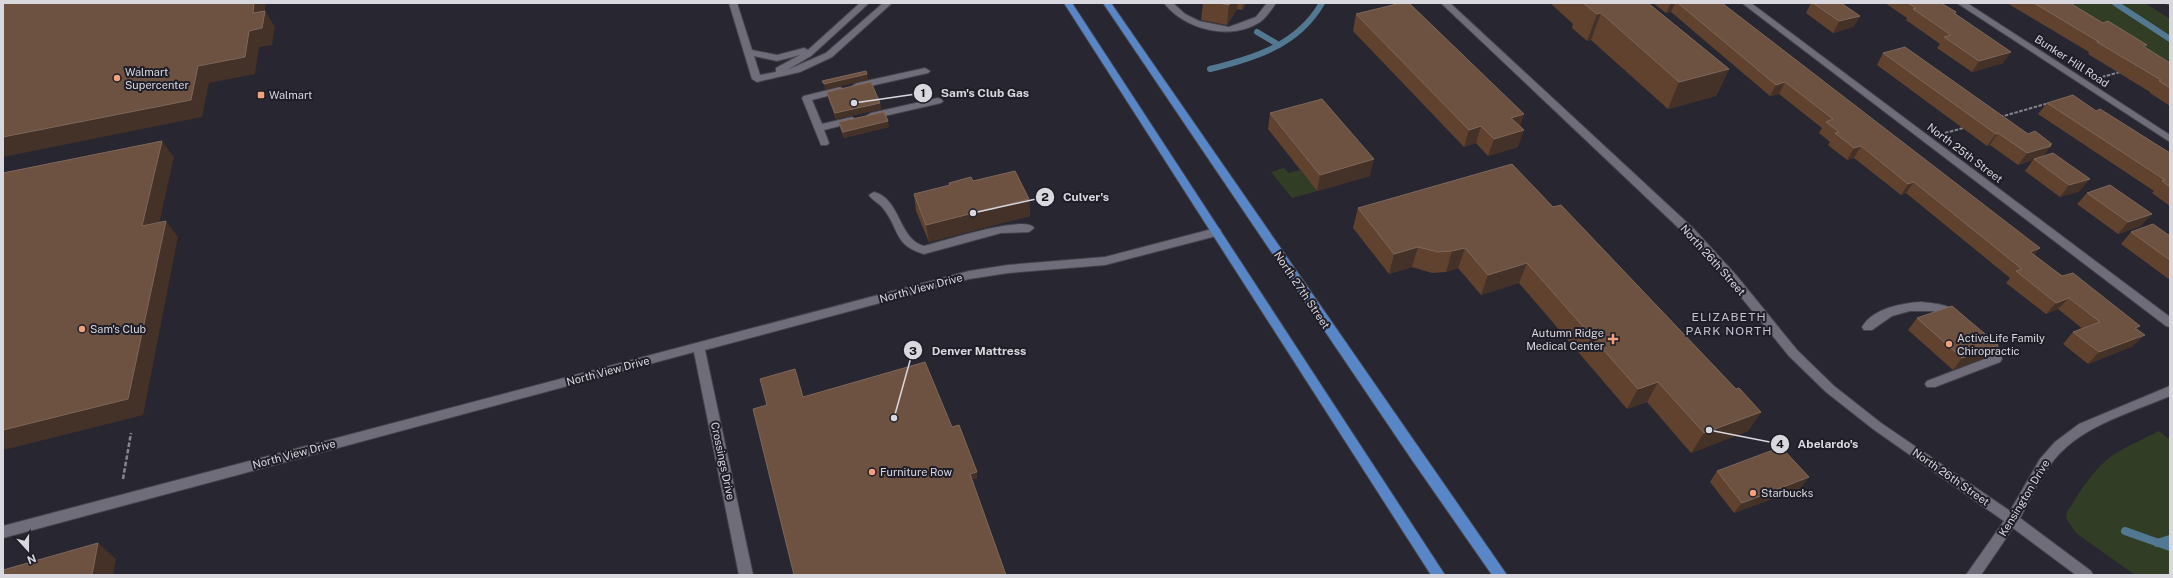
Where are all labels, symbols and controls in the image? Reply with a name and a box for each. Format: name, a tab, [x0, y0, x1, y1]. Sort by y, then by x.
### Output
street label: Bunker Hill Road	[2033, 33, 2111, 89]
place label: Walmart Supercenter	[125, 66, 189, 91]
marker: Walmart Supercenter	[112, 73, 122, 83]
callout: Sam's Club Gas	[913, 81, 1037, 105]
text: 1	[920, 86, 926, 100]
text: Sam's Club Gas	[941, 86, 1029, 100]
place label: Walmart	[269, 89, 312, 101]
marker: Walmart	[256, 90, 266, 100]
street label: North 25th Street	[1925, 121, 2005, 185]
callout: Culver's	[1035, 185, 1117, 209]
text: 2	[1041, 190, 1049, 204]
text: Culver's	[1063, 190, 1109, 204]
street label: North 26th Street	[1678, 222, 1748, 298]
street label: North 27th Street	[1272, 249, 1332, 331]
street label: North View Drive	[878, 271, 964, 305]
district label: ELIZABETH PARK NORTH	[1686, 310, 1772, 338]
place label: Sam's Club	[90, 323, 147, 335]
marker: Sam's Club	[77, 324, 87, 334]
place label: Autumn Ridge Medical Center	[1526, 327, 1604, 352]
place label: ActiveLife Family Chiropractic	[1957, 332, 2045, 357]
marker: Autumn Ridge Medical Center	[1607, 333, 1619, 345]
callout: Denver Mattress	[903, 338, 1034, 362]
marker: ActiveLife Family Chiropractic	[1944, 339, 1954, 349]
text: 3	[909, 344, 917, 358]
text: Denver Mattress	[932, 344, 1026, 358]
street label: North View Drive	[565, 354, 651, 388]
street label: Crossings Drive	[709, 421, 737, 501]
callout: Abelardo's	[1770, 432, 1867, 456]
street label: North View Drive	[251, 437, 337, 471]
text: 4	[1776, 437, 1784, 451]
text: Abelardo's	[1798, 437, 1858, 451]
street label: North 26th Street	[1910, 446, 1992, 508]
street label: Kensington Drive	[1996, 458, 2052, 538]
place label: Furniture Row	[880, 466, 952, 478]
marker: Furniture Row	[867, 467, 877, 477]
place label: Starbucks	[1761, 487, 1814, 499]
marker: Starbucks	[1748, 488, 1758, 498]
north arrow	[8, 530, 48, 570]
text: N	[25, 552, 38, 566]

